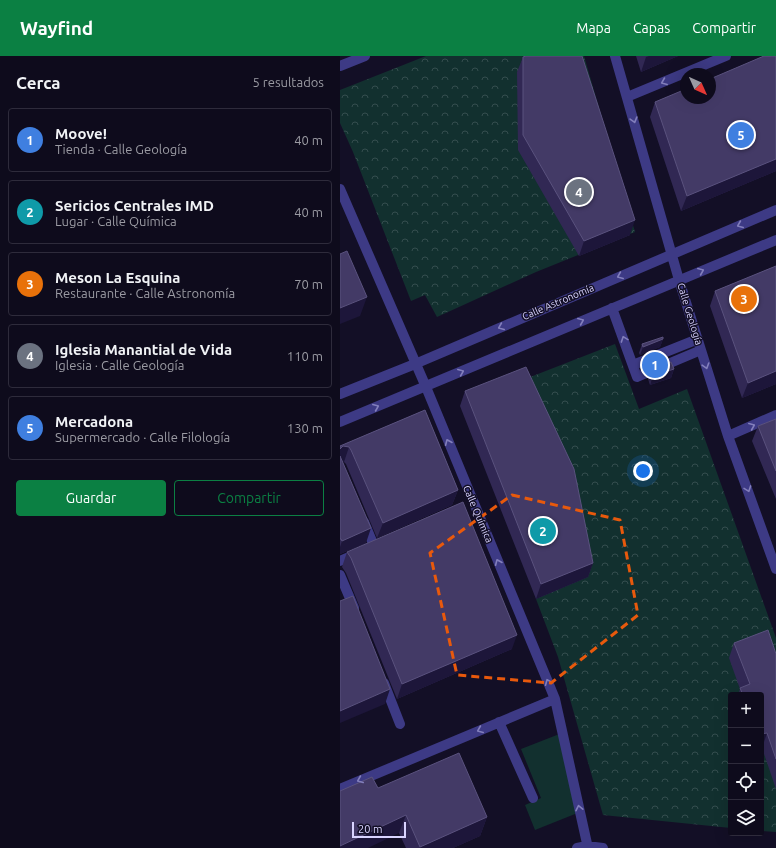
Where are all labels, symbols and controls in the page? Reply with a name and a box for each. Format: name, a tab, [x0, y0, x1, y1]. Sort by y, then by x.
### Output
text: Wayfind	[20, 17, 93, 39]
text: Mapa	[576, 20, 611, 36]
text: Capas	[633, 20, 670, 36]
text: Compartir	[692, 20, 756, 36]
north arrow	[680, 68, 716, 104]
text: Cerca	[16, 73, 61, 92]
text: 5 resultados	[253, 75, 324, 89]
one-way arrow	[661, 77, 668, 85]
one-way arrow	[629, 117, 638, 124]
pin: 5	[728, 120, 754, 150]
text: Moove!	[55, 125, 107, 142]
text: 1	[26, 133, 34, 147]
text: 40 m	[294, 133, 323, 147]
text: Tienda · Calle Geología	[55, 142, 187, 156]
pin: 4	[566, 177, 592, 207]
text: Sericios Centrales IMD	[55, 197, 214, 214]
text: 2	[26, 205, 34, 219]
text: 40 m	[294, 205, 323, 219]
text: Lugar · Calle Química	[55, 214, 177, 228]
one-way arrow	[737, 220, 745, 228]
one-way arrow	[697, 268, 705, 276]
text: Meson La Esquina	[55, 269, 180, 286]
one-way arrow	[617, 271, 625, 279]
text: 3	[26, 277, 34, 291]
text: 70 m	[294, 277, 323, 291]
street label: Calle Astronomía	[521, 282, 595, 322]
street label: Calle Geología	[675, 282, 705, 346]
pin: 3	[731, 284, 757, 314]
text: Restaurante · Calle Astronomía	[55, 286, 235, 300]
one-way arrow	[578, 318, 585, 326]
one-way arrow	[497, 322, 505, 330]
one-way arrow	[620, 336, 628, 343]
text: Iglesia Manantial de Vida	[55, 341, 232, 358]
text: 4	[26, 349, 34, 363]
text: 110 m	[287, 349, 323, 363]
pin: 1	[642, 350, 668, 380]
text: Iglesia · Calle Geología	[55, 358, 184, 372]
one-way arrow	[702, 362, 710, 369]
one-way arrow	[458, 368, 465, 376]
one-way arrow	[372, 404, 379, 412]
text: Mercadona	[55, 413, 133, 430]
text: 5	[26, 421, 34, 435]
text: 130 m	[287, 421, 323, 435]
one-way arrow	[749, 422, 756, 430]
text: Supermercado · Calle Filología	[55, 430, 230, 444]
one-way arrow	[445, 438, 453, 445]
your location	[633, 461, 653, 481]
button: Guardar	[16, 480, 166, 516]
button: Compartir	[174, 480, 324, 516]
street label: Calle Química	[461, 484, 495, 544]
one-way arrow	[743, 486, 751, 493]
pin: 2	[530, 516, 556, 546]
one-way arrow	[495, 558, 503, 565]
one-way arrow	[545, 679, 553, 687]
map controls	[728, 692, 764, 836]
button: +	[728, 692, 764, 728]
one-way arrow	[477, 725, 485, 733]
button: −	[728, 728, 764, 764]
button: locate	[728, 764, 764, 800]
one-way arrow	[357, 775, 365, 783]
button: layers	[728, 800, 764, 836]
one-way arrow	[575, 805, 583, 811]
scale bar	[352, 820, 406, 839]
text: 20 m	[358, 823, 382, 835]

